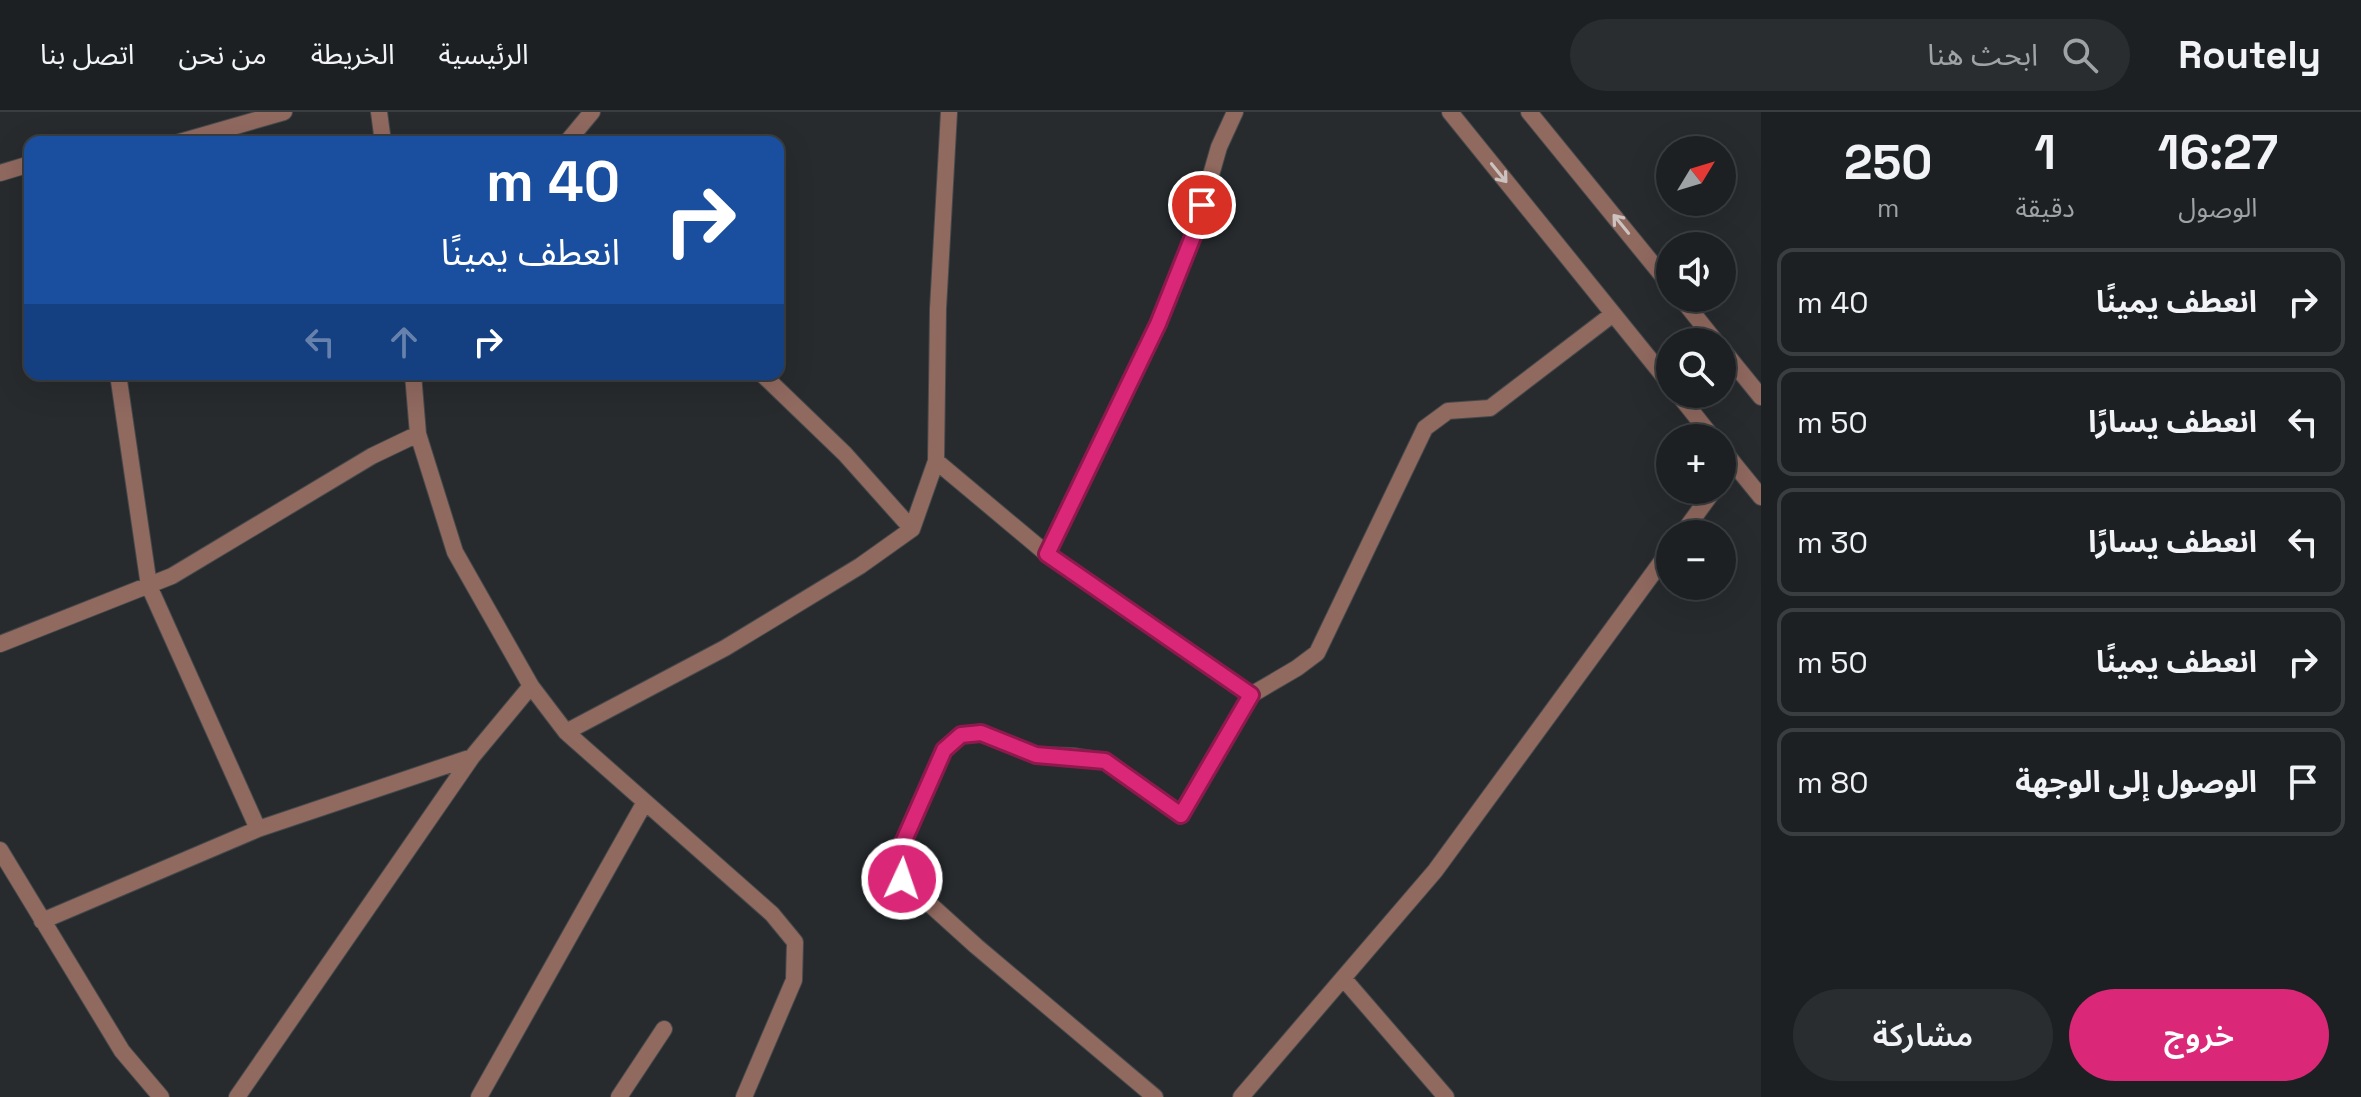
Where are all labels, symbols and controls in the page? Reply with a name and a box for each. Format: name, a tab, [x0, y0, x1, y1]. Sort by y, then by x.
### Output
search box	[1570, 19, 2130, 91]
text: Routely	[2178, 31, 2321, 79]
icon: search	[2058, 33, 2102, 77]
text: ابحث هنا	[1927, 35, 2038, 74]
text: اتصل بنا	[40, 36, 135, 72]
text: من نحن	[179, 36, 267, 72]
text: الخريطة	[311, 36, 395, 72]
text: الرئيسية	[439, 36, 529, 72]
text: 1	[2034, 122, 2056, 183]
text: 16:27	[2158, 122, 2278, 183]
text: 250	[1844, 132, 1932, 193]
north arrow	[1656, 136, 1736, 216]
map controls	[1656, 136, 1736, 600]
text: 40 m	[486, 146, 620, 217]
one-way arrow	[1490, 162, 1508, 183]
icon: right	[648, 168, 752, 272]
pin	[1168, 171, 1236, 239]
icon: arrive	[1180, 183, 1224, 227]
text: m	[1877, 191, 1899, 225]
text: دقيقة	[2015, 191, 2075, 225]
text: الوصول	[2178, 191, 2257, 225]
one-way arrow	[1612, 215, 1630, 235]
text: انعطف يمينًا	[441, 230, 620, 276]
button: sound	[1656, 232, 1736, 312]
icon: right	[2281, 280, 2325, 324]
text: انعطف يمينًا	[2096, 282, 2257, 321]
text: 40 m	[1797, 283, 1869, 322]
icon: left	[298, 320, 342, 364]
icon: ahead	[382, 320, 426, 364]
icon: right	[466, 320, 510, 364]
button: search	[1656, 328, 1736, 408]
icon: left	[2281, 400, 2325, 444]
text: انعطف يسارًا	[2088, 402, 2257, 441]
text: 50 m	[1797, 403, 1868, 442]
button: +	[1656, 424, 1736, 504]
button: −	[1656, 520, 1736, 600]
icon: left	[2281, 520, 2325, 564]
text: انعطف يسارًا	[2088, 522, 2257, 561]
text: 30 m	[1797, 523, 1868, 562]
icon: right	[2281, 640, 2325, 684]
text: انعطف يمينًا	[2096, 642, 2257, 681]
text: 50 m	[1797, 643, 1868, 682]
icon: arrive	[2281, 760, 2325, 804]
text: الوصول إلى الوجهة	[2015, 762, 2257, 801]
text: 80 m	[1797, 763, 1868, 802]
position arrow	[860, 837, 944, 921]
button: مشاركة	[1793, 989, 2053, 1081]
button: خروج	[2069, 989, 2329, 1081]

